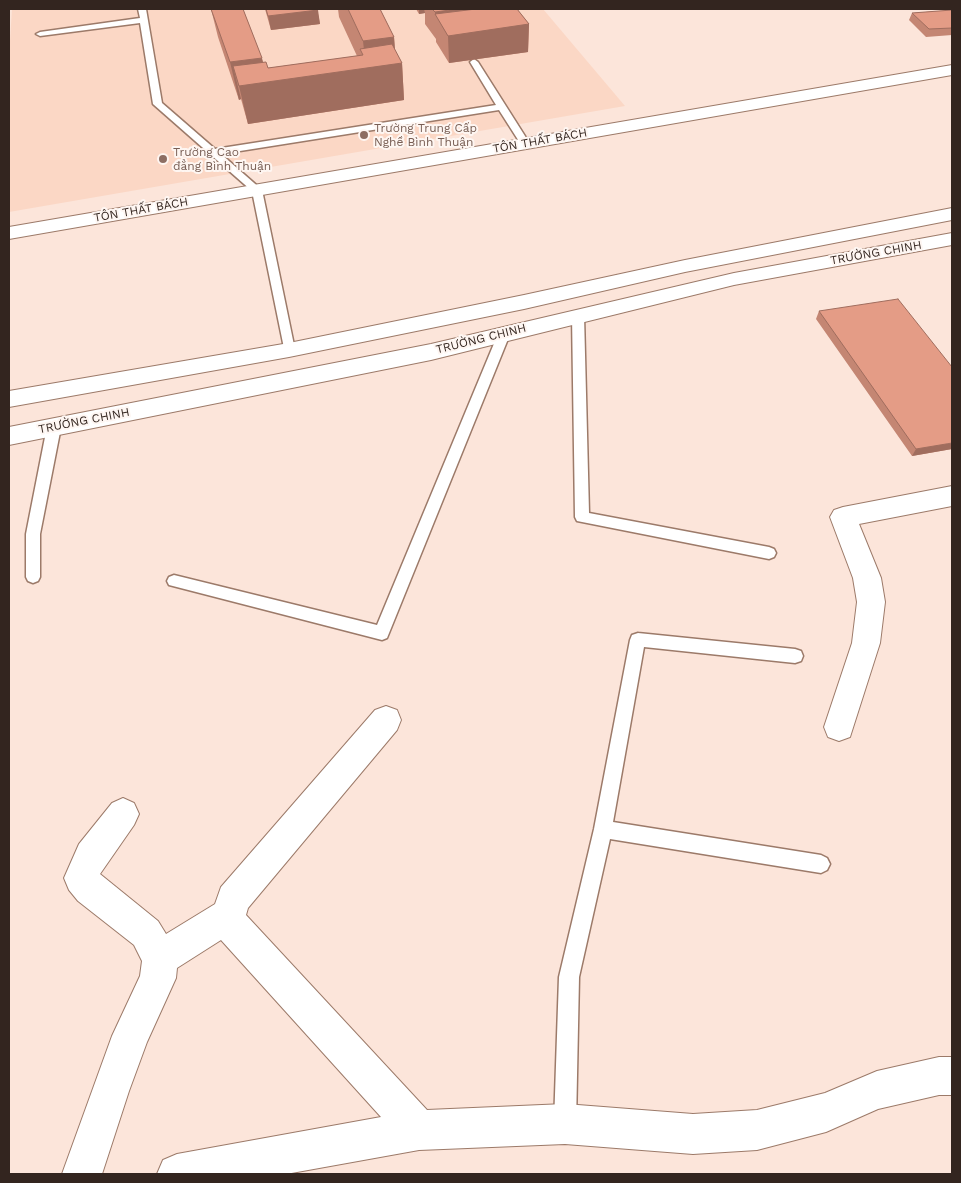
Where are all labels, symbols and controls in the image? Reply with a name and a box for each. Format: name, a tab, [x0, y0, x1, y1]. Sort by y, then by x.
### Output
place label: Trường Trung Cấp Nghề Bình Thuận	[374, 121, 477, 149]
street label: TÔN THẤT BÁCH	[492, 126, 588, 156]
marker: Trường Trung Cấp Nghề Bình Thuận	[358, 129, 370, 141]
place label: Trường Cao đẳng Bình Thuận	[173, 145, 271, 173]
marker: Trường Cao đẳng Bình Thuận	[157, 153, 169, 165]
street label: TÔN THẤT BÁCH	[93, 195, 189, 225]
street label: TRƯỜNG CHINH	[829, 238, 923, 268]
street label: TRƯỜNG CHINH	[434, 321, 528, 357]
street label: TRƯỜNG CHINH	[37, 405, 131, 437]

